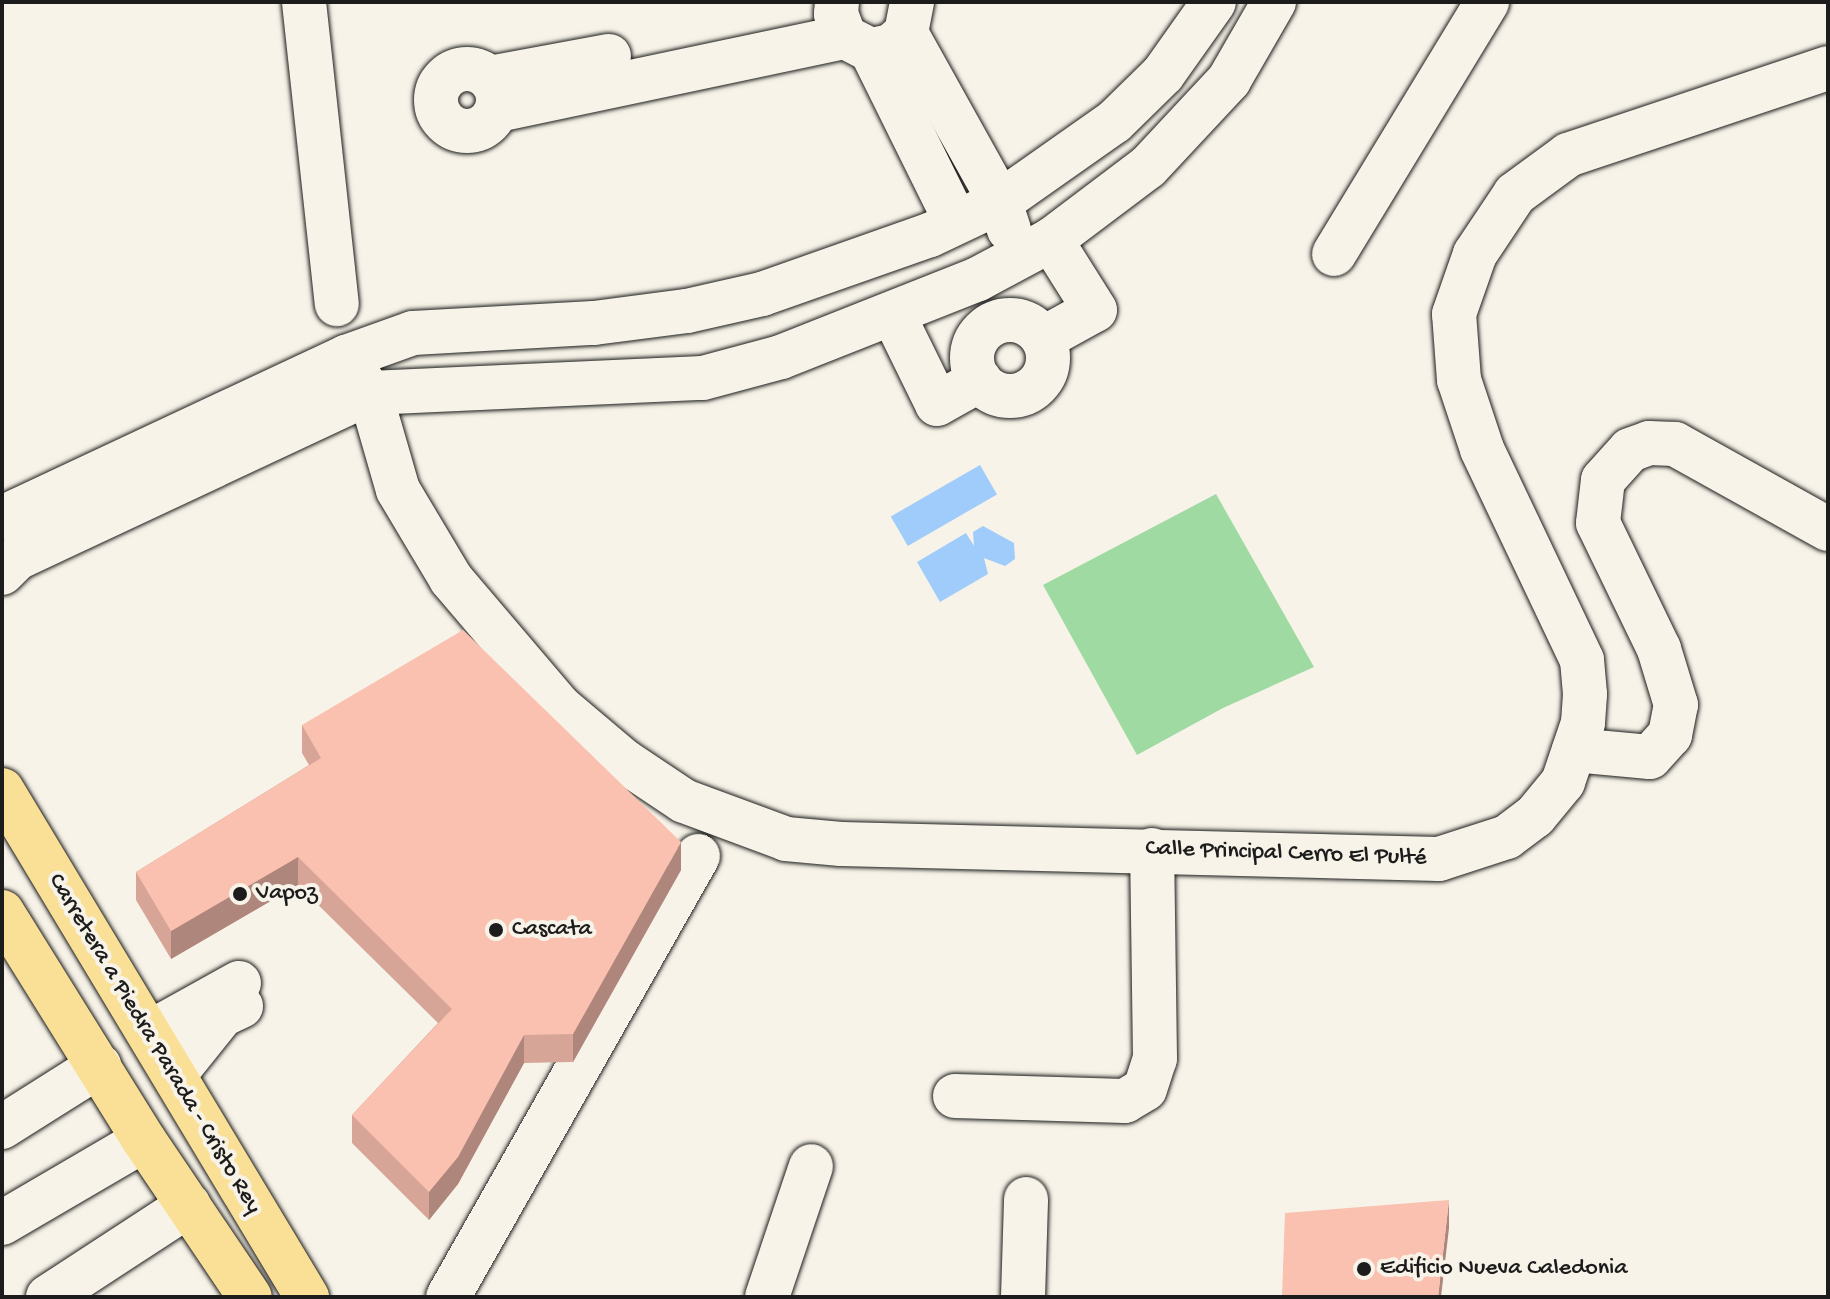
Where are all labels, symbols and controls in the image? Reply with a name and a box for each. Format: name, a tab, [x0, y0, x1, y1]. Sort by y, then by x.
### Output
street label: Calle Principal Cerro El Pulté	[1145, 835, 1427, 873]
street label: Carretera a Piedra Parada - Cristo Rey	[41, 869, 267, 1219]
place label: Vapoz	[256, 880, 318, 908]
marker: Vapoz	[231, 885, 249, 903]
place label: Cascata	[512, 916, 592, 944]
marker: Cascata	[487, 921, 505, 939]
place label: Edificio Nueva Caledonia	[1380, 1255, 1628, 1283]
marker: Edificio Nueva Caledonia	[1355, 1260, 1373, 1278]

